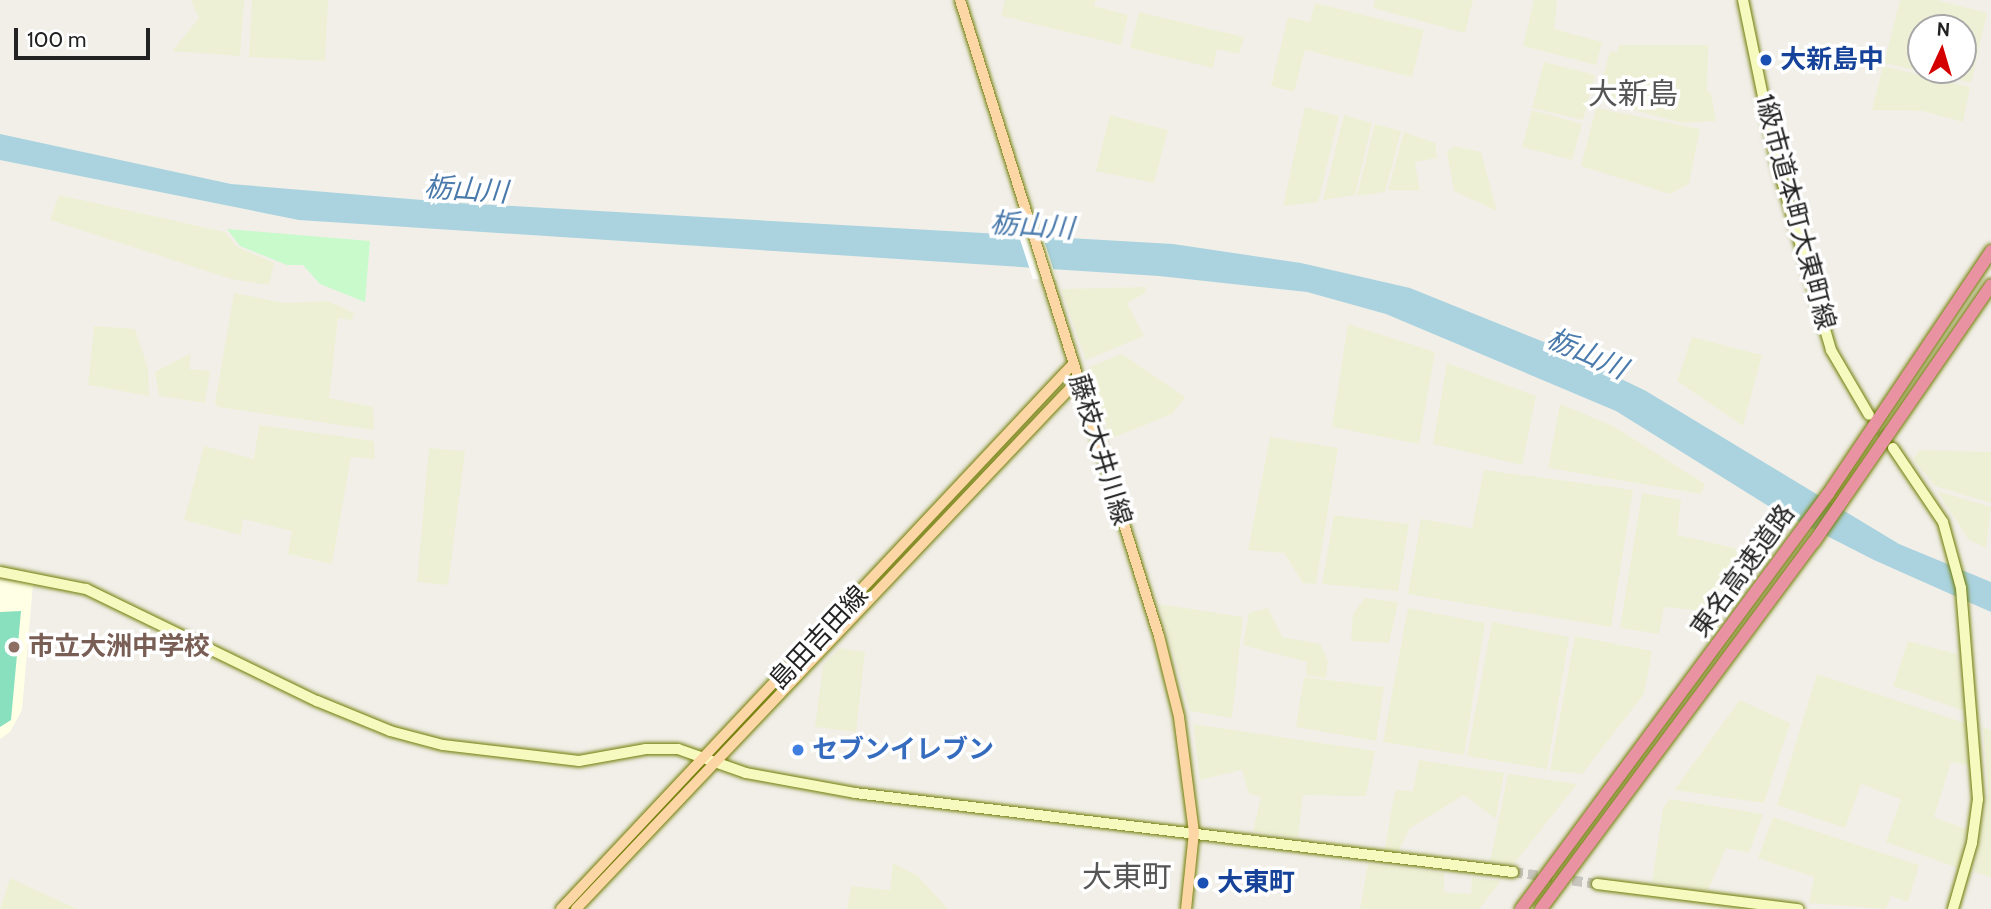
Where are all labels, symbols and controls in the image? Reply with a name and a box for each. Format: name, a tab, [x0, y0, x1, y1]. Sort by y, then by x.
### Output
scale bar	[18, 14, 154, 58]
north arrow	[1907, 14, 1977, 84]
text: N	[1936, 18, 1951, 41]
text: 100 m	[27, 27, 86, 52]
place label: 大新島中	[1780, 44, 1884, 76]
marker: 大新島中	[1758, 52, 1774, 68]
district label: 大新島	[1588, 76, 1678, 112]
street label: 1級市道本町大東町線	[1749, 91, 1841, 333]
water label: 栃山川	[423, 169, 509, 209]
water label: 栃山川	[989, 205, 1075, 245]
water label: 栃山川	[1542, 321, 1632, 385]
street label: 藤枝大井川線	[1062, 371, 1138, 529]
street label: 東名高速道路	[1685, 499, 1801, 643]
street label: 島田吉田線	[763, 580, 875, 696]
place label: 市立大洲中学校	[28, 631, 210, 663]
marker: 市立大洲中学校	[6, 639, 22, 655]
place label: セブンイレブン	[812, 734, 994, 766]
marker: セブンイレブン	[790, 742, 806, 758]
district label: 大東町	[1082, 859, 1172, 895]
place label: 大東町	[1217, 867, 1295, 899]
marker: 大東町	[1195, 875, 1211, 891]

